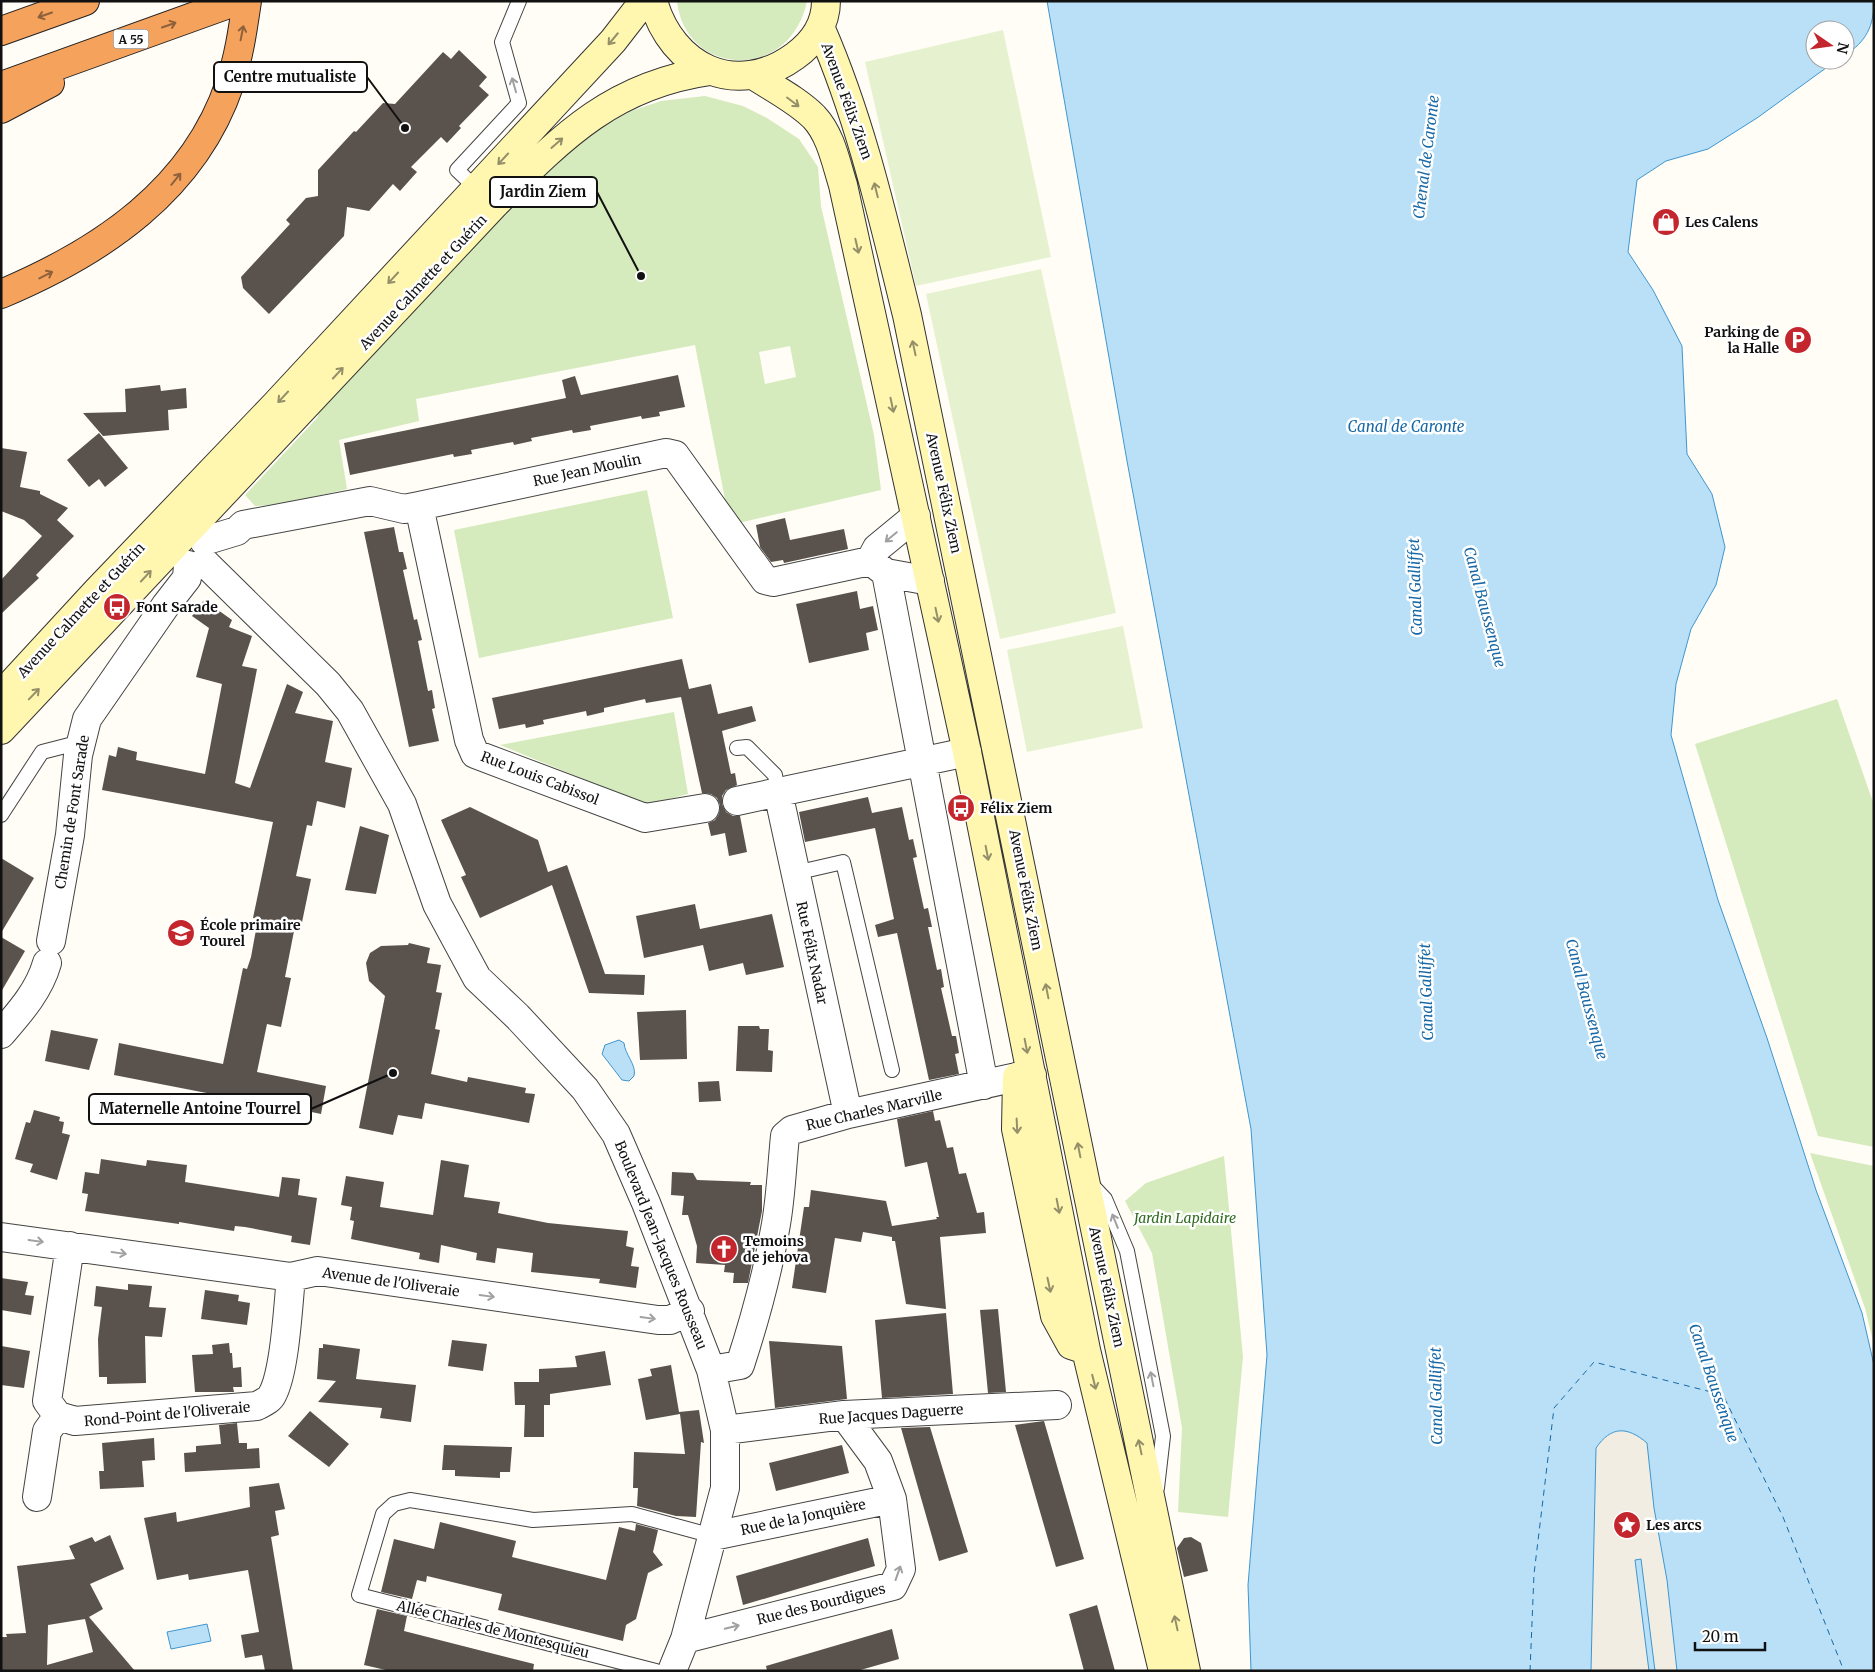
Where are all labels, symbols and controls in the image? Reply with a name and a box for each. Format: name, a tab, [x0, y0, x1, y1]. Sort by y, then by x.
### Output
one-way arrow	[38, 11, 53, 20]
one-way arrow	[161, 20, 177, 29]
north arrow	[1805, 20, 1855, 70]
one-way arrow	[238, 25, 247, 41]
road number: A 55	[114, 30, 148, 48]
one-way arrow	[608, 33, 619, 46]
street label: Avenue Félix Ziem	[817, 39, 877, 162]
text: N	[1833, 41, 1853, 55]
callout: Centre mutualiste	[214, 62, 367, 92]
text: Centre mutualiste	[224, 67, 356, 86]
one-way arrow	[509, 77, 519, 93]
water label: Chenal de Caronte	[1409, 94, 1443, 220]
one-way arrow	[786, 97, 800, 107]
one-way arrow	[551, 138, 564, 149]
one-way arrow	[497, 152, 509, 165]
one-way arrow	[171, 172, 181, 186]
callout: Jardin Ziem	[490, 177, 597, 207]
text: Jardin Ziem	[499, 182, 586, 201]
one-way arrow	[871, 183, 881, 199]
shop icon: Les Calens	[1651, 207, 1681, 237]
street label: Avenue Calmette et Guérin	[355, 211, 490, 354]
place label: Les Calens	[1685, 213, 1758, 231]
one-way arrow	[852, 238, 862, 254]
one-way arrow	[38, 269, 53, 279]
one-way arrow	[387, 272, 399, 284]
place label: Parking de la Halle	[1704, 323, 1779, 357]
parking icon: Parking de la Halle	[1783, 325, 1813, 355]
one-way arrow	[909, 341, 918, 357]
one-way arrow	[332, 367, 344, 380]
one-way arrow	[277, 391, 289, 404]
one-way arrow	[888, 396, 897, 412]
water label: Canal de Caronte	[1348, 417, 1465, 436]
street label: Avenue Félix Ziem	[922, 430, 966, 555]
street label: Rue Jean Moulin	[531, 450, 643, 490]
one-way arrow	[885, 531, 898, 542]
water label: Canal Galliffet	[1404, 537, 1426, 636]
street label: Avenue Calmette et Guérin	[13, 539, 148, 682]
water label: Canal Baussenque	[1460, 545, 1510, 670]
one-way arrow	[140, 570, 152, 583]
bus stop icon: Font Sarade	[102, 592, 132, 622]
place label: Font Sarade	[136, 598, 218, 616]
one-way arrow	[933, 607, 942, 623]
one-way arrow	[28, 688, 40, 701]
street label: Chemin de Font Sarade	[51, 734, 93, 890]
street label: Rue Louis Cabissol	[478, 747, 602, 809]
bus stop icon: Félix Ziem	[946, 793, 976, 823]
place label: Félix Ziem	[980, 799, 1052, 817]
street label: Avenue Félix Ziem	[1005, 827, 1047, 952]
one-way arrow	[983, 844, 993, 860]
street label: Rue Félix Nadar	[792, 900, 832, 1006]
place label: École primaire Tourel	[200, 916, 301, 950]
school or university icon: École primaire Tourel	[166, 918, 196, 948]
water label: Canal Baussenque	[1562, 937, 1612, 1062]
water label: Canal Galliffet	[1415, 942, 1437, 1041]
one-way arrow	[1042, 984, 1051, 1000]
one-way arrow	[1022, 1038, 1032, 1054]
street label: Rue Charles Marville	[804, 1086, 944, 1134]
callout: Maternelle Antoine Tourrel	[89, 1094, 311, 1124]
text: Maternelle Antoine Tourrel	[99, 1099, 301, 1118]
one-way arrow	[1012, 1118, 1021, 1134]
street label: Boulevard Jean-Jacques Rousseau	[611, 1138, 711, 1352]
one-way arrow	[1074, 1143, 1083, 1159]
one-way arrow	[1053, 1197, 1063, 1213]
park label: Jardin Lapidaire	[1132, 1209, 1236, 1227]
one-way arrow	[1109, 1214, 1119, 1229]
street label: Avenue Félix Ziem	[1085, 1224, 1129, 1349]
place label: Temoins de jehova	[743, 1232, 808, 1266]
church icon: Temoins de jehova	[709, 1234, 739, 1264]
one-way arrow	[27, 1237, 43, 1247]
one-way arrow	[110, 1248, 126, 1258]
street label: Avenue de l'Oliveraie	[320, 1263, 461, 1301]
one-way arrow	[1044, 1277, 1054, 1293]
one-way arrow	[479, 1291, 495, 1301]
one-way arrow	[640, 1314, 656, 1324]
water label: Canal Baussenque	[1685, 1321, 1743, 1445]
water label: Canal Galliffet	[1426, 1346, 1446, 1445]
one-way arrow	[1147, 1371, 1156, 1387]
one-way arrow	[1090, 1373, 1099, 1389]
street label: Rond-Point de l'Oliveraie	[83, 1398, 251, 1430]
street label: Rue Jacques Daguerre	[818, 1400, 964, 1428]
one-way arrow	[1135, 1439, 1144, 1455]
street label: Rue de la Jonquière	[739, 1495, 867, 1539]
place icon: Les arcs	[1612, 1510, 1642, 1540]
place label: Les arcs	[1646, 1516, 1702, 1534]
one-way arrow	[894, 1566, 903, 1581]
street label: Rue des Bourdigues	[755, 1579, 887, 1629]
street label: Allée Charles de Montesquieu	[394, 1596, 591, 1662]
one-way arrow	[1171, 1615, 1181, 1631]
scale bar	[1695, 1620, 1765, 1652]
one-way arrow	[724, 1622, 740, 1631]
text: 20 m	[1702, 1627, 1739, 1646]

